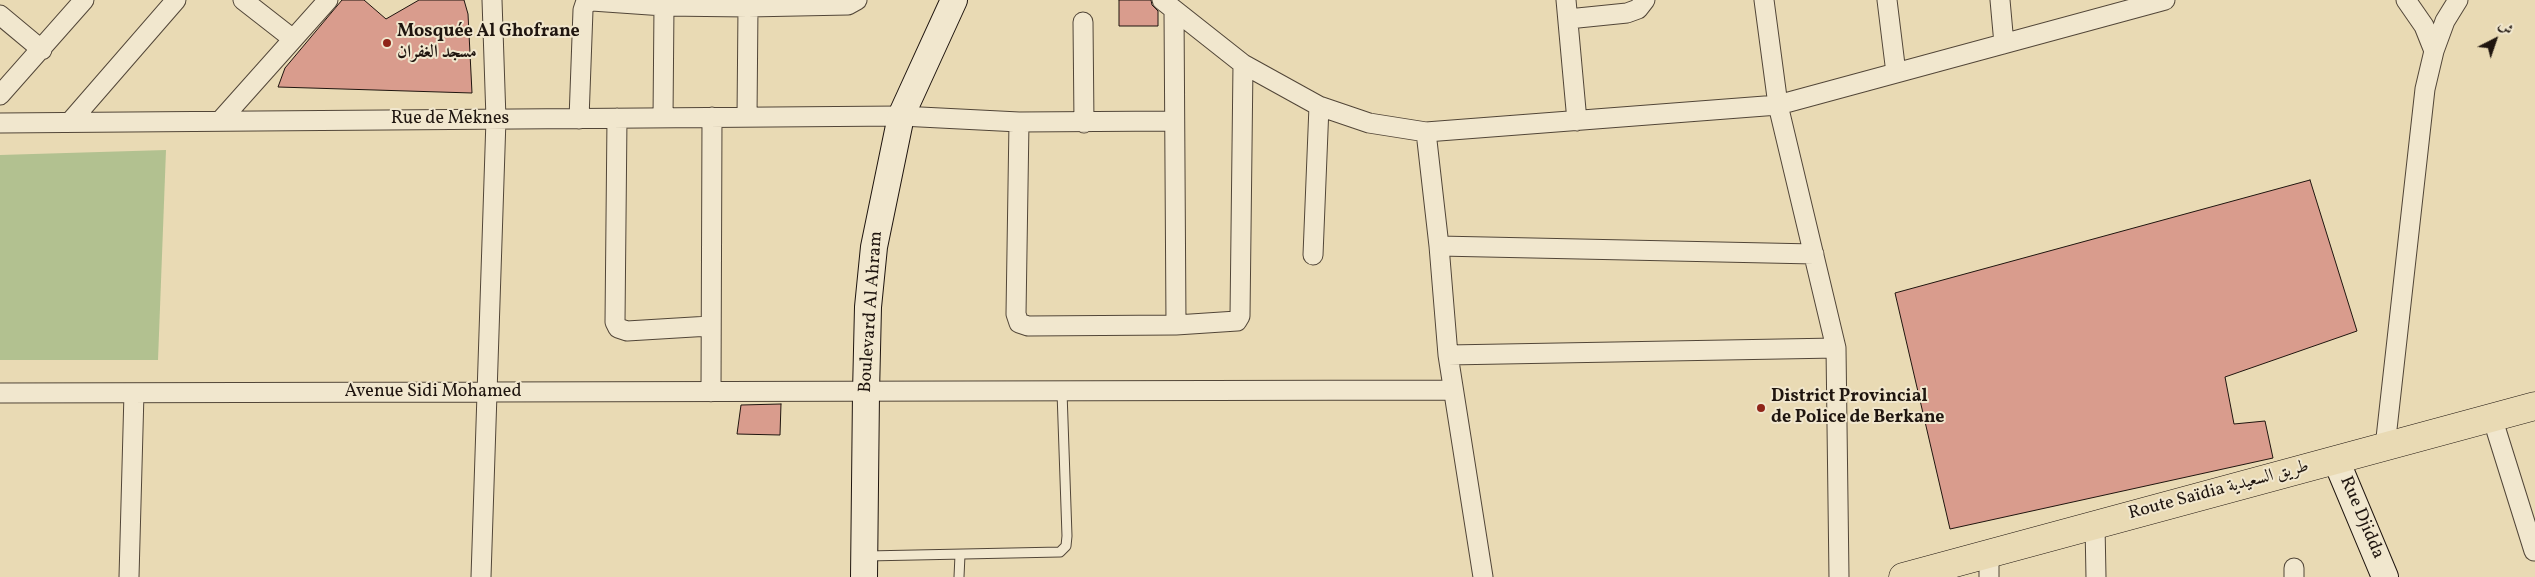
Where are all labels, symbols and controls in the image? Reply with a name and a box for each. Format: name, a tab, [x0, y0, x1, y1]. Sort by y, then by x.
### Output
north arrow	[2470, 15, 2520, 65]
text: ش	[2494, 17, 2517, 40]
place label: Mosquée Al Ghofrane مسجد الغفران	[397, 22, 580, 64]
marker: Mosquée Al Ghofrane مسجد الغفران	[381, 37, 393, 49]
street label: Rue de Meknes	[391, 109, 509, 131]
street label: Boulevard Al Ahram	[856, 230, 888, 394]
street label: Avenue Sidi Mohamed	[344, 382, 522, 404]
place label: District Provincial de Police de Berkane	[1771, 387, 1945, 429]
marker: District Provincial de Police de Berkane	[1755, 402, 1767, 414]
street label: Route Saïdia طريق السعيدية	[2126, 457, 2312, 525]
street label: Rue Djidda	[2334, 474, 2388, 562]

